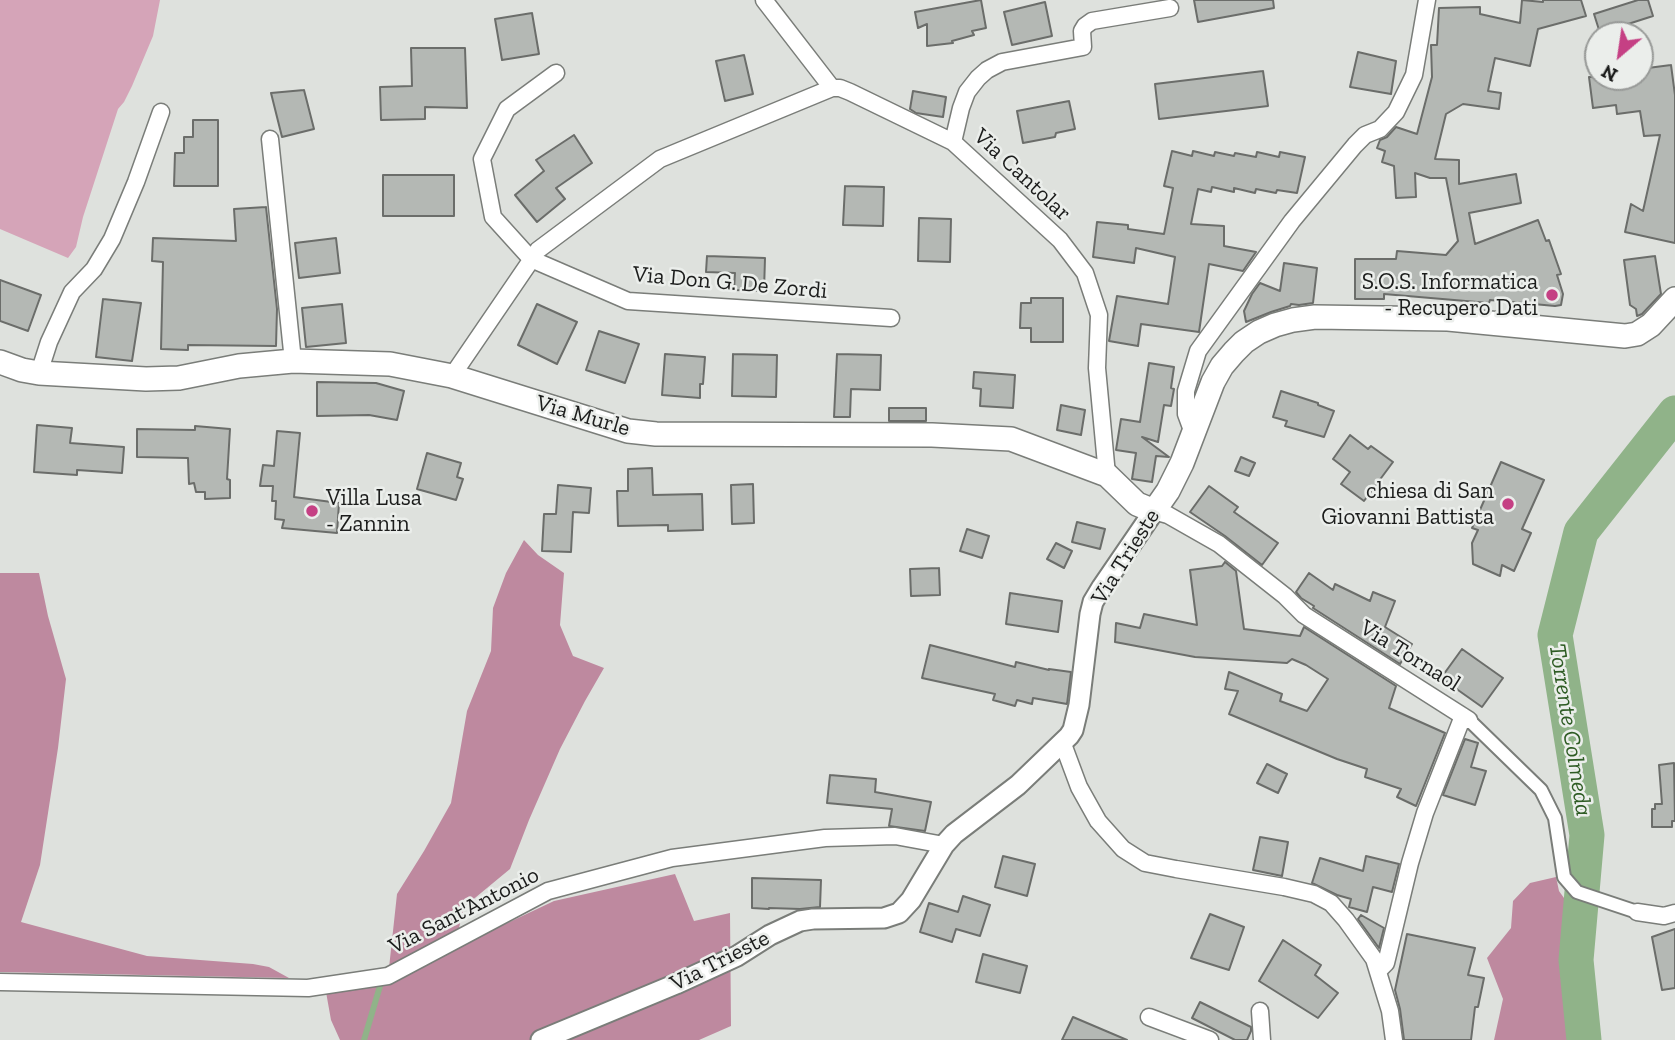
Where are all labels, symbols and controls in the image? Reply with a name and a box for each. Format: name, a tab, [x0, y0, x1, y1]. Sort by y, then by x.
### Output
north arrow	[1584, 21, 1654, 91]
text: N	[1598, 59, 1621, 87]
street label: Via Cantolar	[967, 123, 1077, 227]
street label: Via Don G. De Zordi	[631, 261, 829, 305]
place label: S.O.S. Informatica - Recupero Dati	[1362, 268, 1538, 322]
marker: S.O.S. Informatica - Recupero Dati	[1544, 287, 1560, 303]
street label: Via Murle	[533, 389, 633, 443]
place label: chiesa di San Giovanni Battista	[1321, 477, 1494, 531]
place label: Villa Lusa - Zannin	[326, 484, 422, 538]
marker: chiesa di San Giovanni Battista	[1500, 496, 1516, 512]
marker: Villa Lusa - Zannin	[304, 503, 320, 519]
street label: Via Trieste	[1086, 504, 1166, 610]
street label: Via Tornaol	[1354, 614, 1466, 698]
water label: Torrente Colmeda	[1542, 642, 1598, 818]
street label: Via Sant'Antonio	[384, 861, 544, 961]
street label: Via Trieste	[666, 924, 774, 998]

